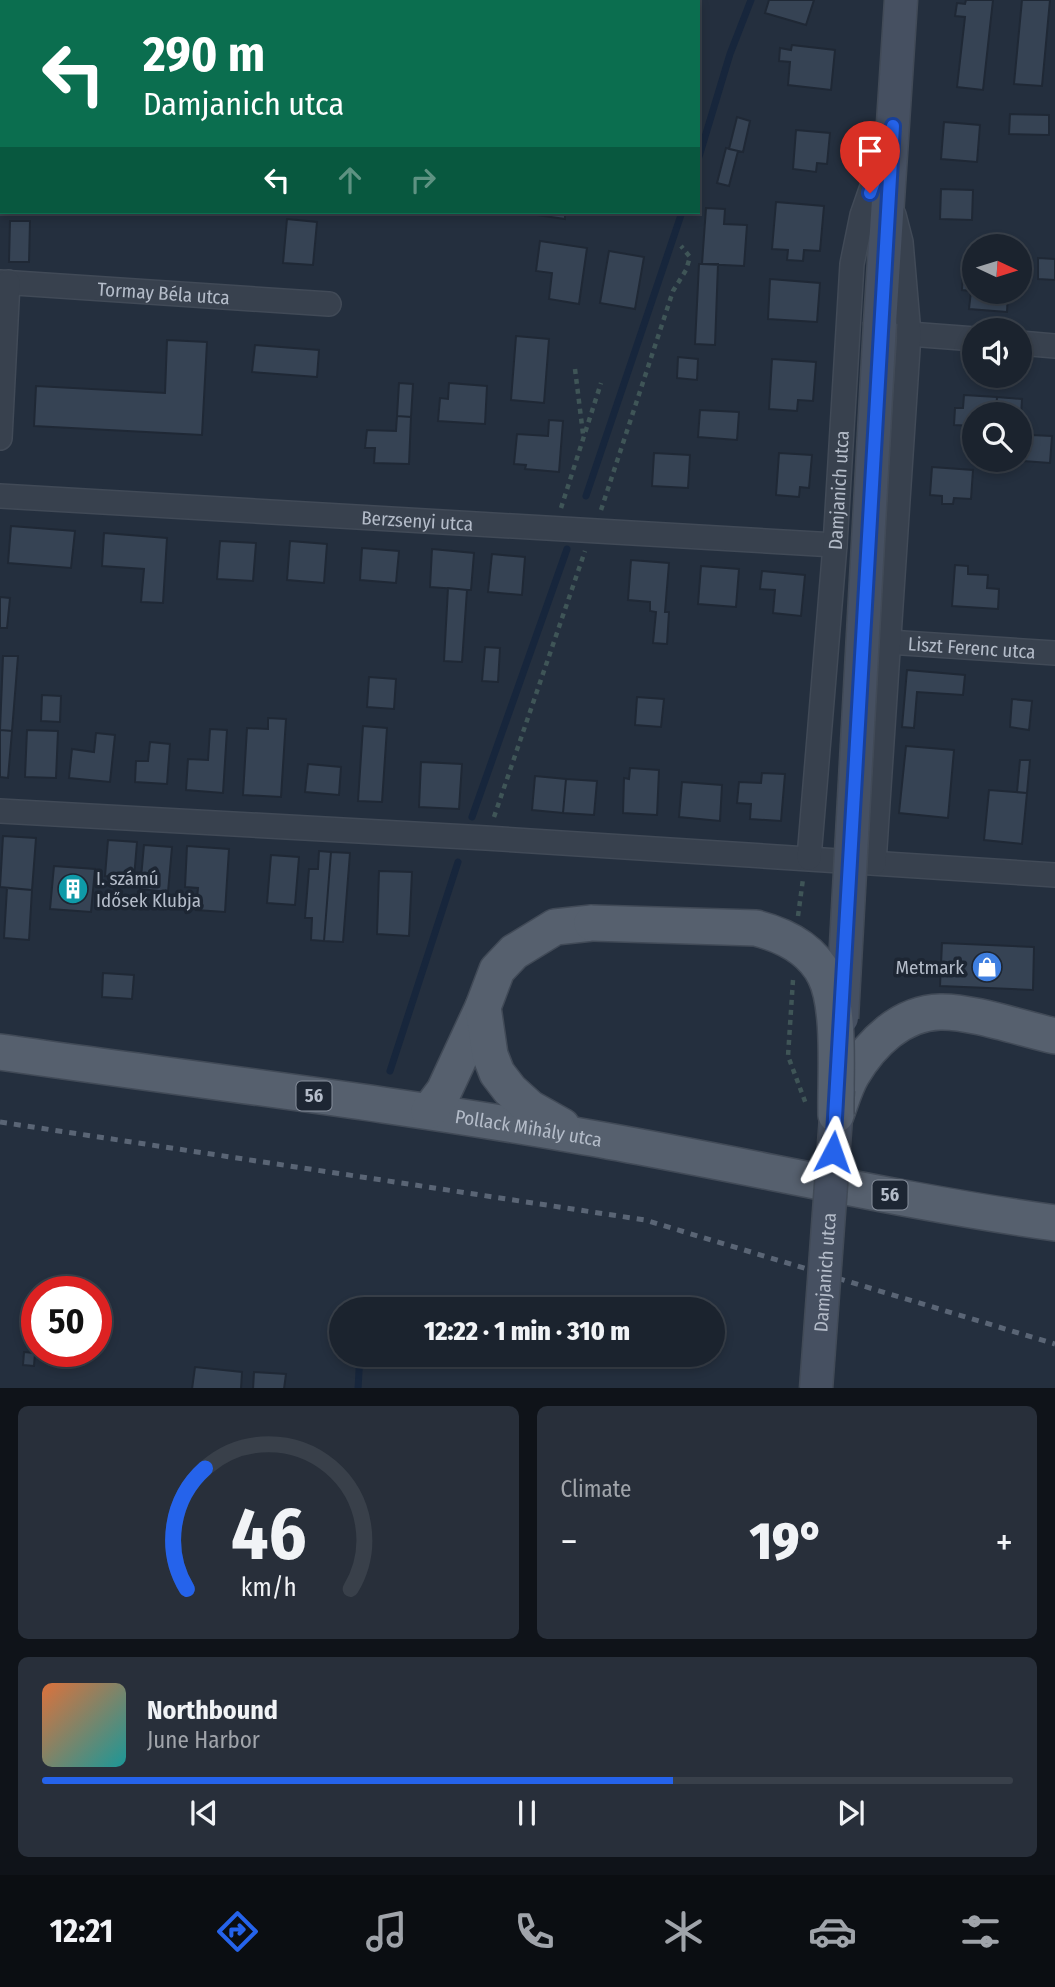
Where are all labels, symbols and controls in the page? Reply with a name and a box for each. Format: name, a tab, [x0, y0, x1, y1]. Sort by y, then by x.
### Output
text: 290 m	[143, 25, 265, 84]
icon: left	[28, 28, 119, 119]
text: Damjanich utca	[143, 85, 344, 123]
pin	[840, 121, 900, 193]
icon: arrive	[851, 132, 889, 170]
icon: left	[258, 161, 296, 199]
icon: ahead	[331, 161, 369, 199]
icon: right	[404, 161, 442, 199]
north arrow	[962, 234, 1032, 304]
map controls	[962, 234, 1032, 472]
street label: Tormay Béla utca	[97, 277, 231, 309]
button: sound	[962, 318, 1032, 388]
button: search	[962, 402, 1032, 472]
street label: Damjanich utca	[823, 430, 853, 551]
street label: Berzsenyi utca	[361, 506, 474, 535]
street label: Liszt Ferenc utca	[907, 632, 1036, 663]
place label: I. számú Idősek Klubja	[96, 867, 201, 912]
building icon: I. számú Idősek Klubja	[56, 872, 90, 906]
shop icon: Metmark	[970, 950, 1004, 984]
place label: Metmark	[895, 956, 964, 979]
road number: 56	[296, 1082, 332, 1111]
street label: Pollack Mihály utca	[454, 1104, 604, 1151]
position arrow	[796, 1115, 870, 1189]
road number: 56	[872, 1180, 908, 1210]
street label: Damjanich utca	[809, 1212, 840, 1333]
speed limit sign: 50	[21, 1276, 112, 1367]
text: 12:22 · 1 min · 310 m	[424, 1316, 630, 1347]
text: Climate	[561, 1475, 631, 1503]
text: 46	[231, 1491, 306, 1578]
text: 19°	[750, 1510, 824, 1573]
text: −	[561, 1519, 578, 1565]
text: +	[996, 1519, 1013, 1565]
text: km/h	[240, 1572, 296, 1602]
text: Northbound	[147, 1695, 278, 1726]
text: June Harbor	[147, 1726, 260, 1754]
icon: previous	[185, 1794, 223, 1832]
icon: pause	[508, 1794, 546, 1832]
icon: next	[832, 1794, 870, 1832]
icon: directions	[213, 1907, 262, 1956]
icon: music	[362, 1907, 411, 1956]
icon: phone	[510, 1907, 559, 1956]
icon: climate	[659, 1907, 708, 1956]
icon: car	[808, 1907, 857, 1956]
icon: filters	[956, 1907, 1005, 1956]
text: 12:21	[50, 1912, 113, 1950]

